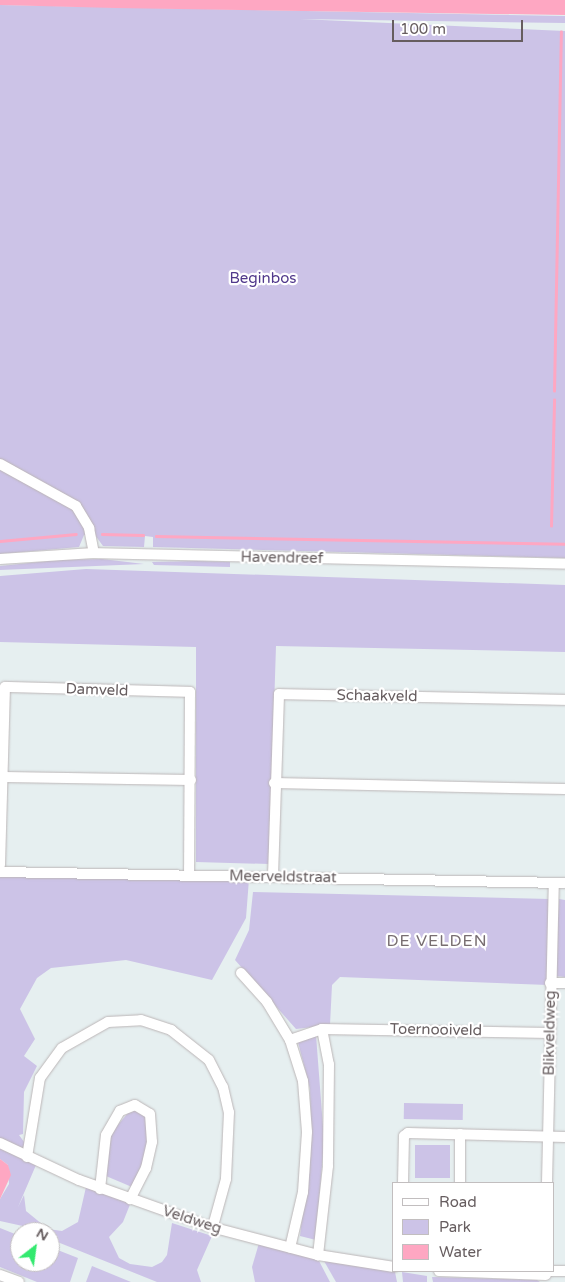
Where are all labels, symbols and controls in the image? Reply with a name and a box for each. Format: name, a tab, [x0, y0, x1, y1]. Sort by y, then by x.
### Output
scale bar	[395, 10, 526, 42]
text: 100 m	[400, 20, 446, 38]
park label: Beginbos	[230, 270, 296, 288]
street label: Havendreef	[240, 548, 324, 568]
street label: Damveld	[65, 680, 129, 700]
street label: Schaakveld	[336, 686, 418, 706]
street label: Meerveldstraat	[229, 867, 337, 887]
district label: DE VELDEN	[385, 931, 489, 951]
street label: Blikveldweg	[540, 990, 560, 1076]
street label: Toernooiveld	[390, 1020, 482, 1040]
legend	[392, 1182, 555, 1272]
text: Road	[439, 1193, 477, 1211]
street label: Veldweg	[160, 1202, 224, 1238]
text: Park	[439, 1218, 471, 1236]
north arrow	[10, 1222, 60, 1272]
text: N	[33, 1224, 51, 1245]
text: Water	[439, 1243, 482, 1261]

